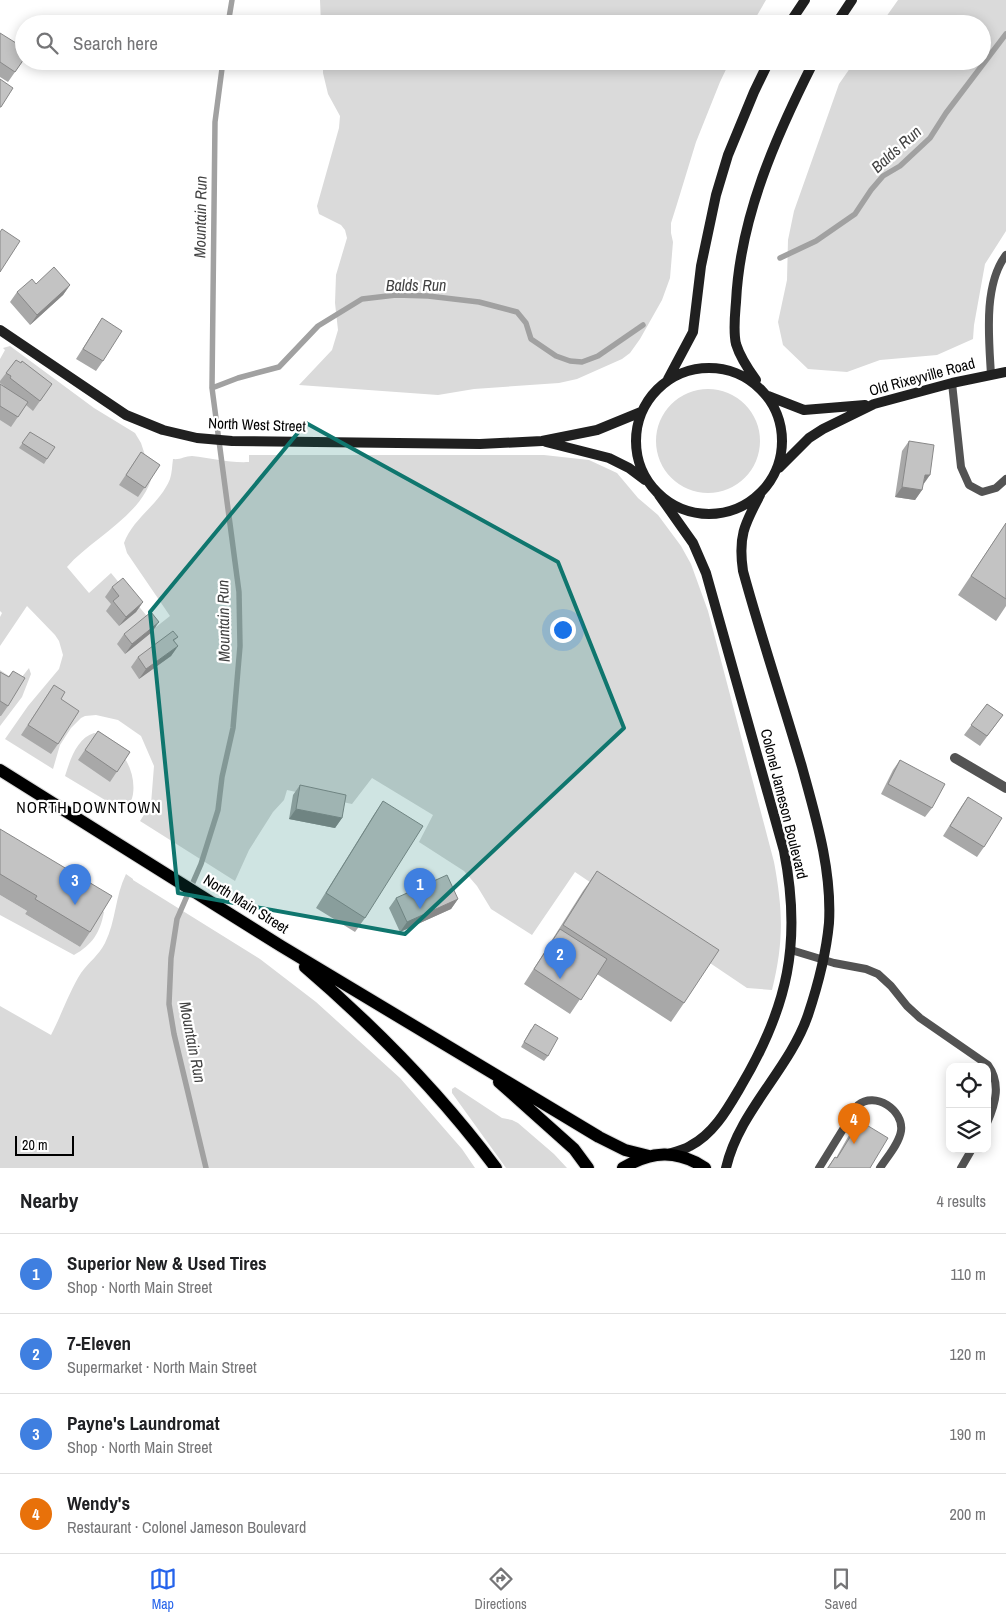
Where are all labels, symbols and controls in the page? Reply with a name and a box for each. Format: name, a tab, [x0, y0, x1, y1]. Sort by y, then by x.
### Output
search box	[15, 15, 991, 70]
icon: search	[33, 29, 61, 57]
text: Search here	[73, 30, 158, 56]
water label: Balds Run	[866, 121, 926, 177]
water label: Mountain Run	[188, 176, 212, 258]
water label: Balds Run	[386, 274, 446, 296]
street label: Old Rixeyville Road	[867, 352, 977, 401]
street label: North West Street	[208, 412, 307, 437]
water label: Mountain Run	[211, 580, 235, 662]
your location	[550, 617, 576, 643]
street label: Colonel Jameson Boulevard	[756, 727, 813, 881]
district label: NORTH DOWNTOWN	[16, 796, 162, 818]
pin: 3	[59, 864, 91, 905]
pin: 1	[404, 868, 436, 909]
street label: North Main Street	[200, 869, 293, 939]
pin: 2	[544, 938, 576, 979]
water label: Mountain Run	[174, 999, 212, 1085]
map controls	[946, 1063, 991, 1153]
button: locate	[946, 1063, 991, 1108]
pin: 4	[838, 1103, 870, 1144]
button: layers	[946, 1108, 991, 1153]
scale bar	[15, 1133, 74, 1156]
text: 20 m	[22, 1136, 48, 1154]
text: Nearby	[20, 1186, 78, 1215]
text: 4 results	[936, 1190, 986, 1212]
text: Superior New & Used Tires	[67, 1250, 267, 1276]
text: 1	[32, 1263, 40, 1285]
text: 110 m	[950, 1263, 986, 1285]
text: Shop · North Main Street	[67, 1276, 212, 1298]
text: 7-Eleven	[67, 1330, 131, 1356]
text: 2	[32, 1343, 40, 1365]
text: 120 m	[950, 1343, 986, 1365]
text: Supermarket · North Main Street	[67, 1356, 257, 1378]
text: Payne's Laundromat	[67, 1410, 220, 1436]
text: 3	[32, 1423, 40, 1445]
text: 190 m	[950, 1423, 986, 1445]
text: Shop · North Main Street	[67, 1436, 212, 1458]
text: Wendy's	[67, 1490, 130, 1516]
text: 4	[32, 1503, 40, 1525]
text: 200 m	[950, 1503, 986, 1525]
text: Restaurant · Colonel Jameson Boulevard	[67, 1516, 306, 1538]
tab: Map	[149, 1565, 177, 1613]
tab: Directions	[475, 1565, 527, 1613]
tab: Saved	[825, 1565, 857, 1613]

